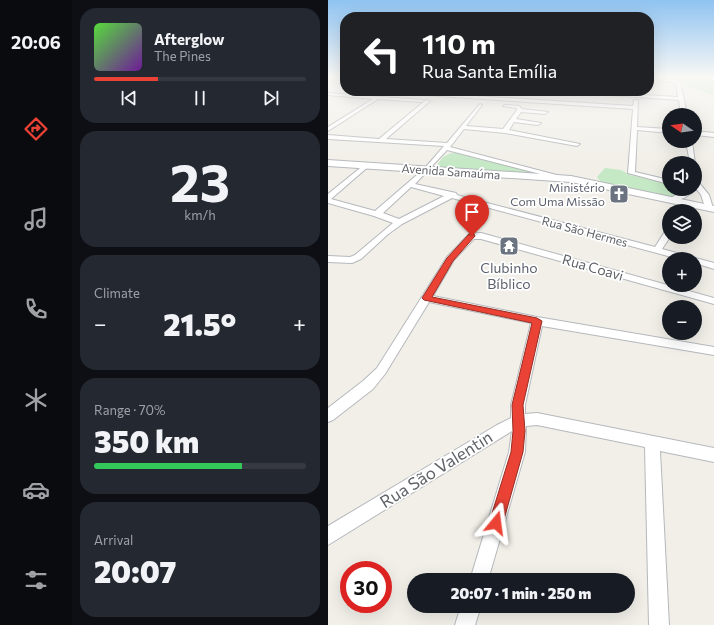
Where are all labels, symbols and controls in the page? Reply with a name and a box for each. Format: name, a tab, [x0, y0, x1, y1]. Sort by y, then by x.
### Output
text: 110 m	[422, 26, 496, 60]
icon: left	[356, 28, 408, 80]
text: Afterglow	[154, 30, 224, 48]
text: 20:06	[11, 31, 61, 53]
text: The Pines	[154, 48, 211, 64]
text: Rua Santa Emília	[422, 60, 557, 82]
icon: previous	[118, 87, 140, 109]
icon: pause	[189, 87, 211, 109]
icon: next	[260, 87, 282, 109]
north arrow	[662, 108, 702, 148]
map controls	[662, 108, 702, 340]
icon: directions	[22, 115, 50, 143]
text: 23	[170, 149, 230, 213]
button: sound	[662, 156, 702, 196]
street label: Avenida Samaúma	[401, 161, 501, 181]
place label: Ministério Com Uma Missão	[510, 180, 605, 208]
church icon: Ministério Com Uma Missão	[608, 183, 630, 205]
pin	[455, 195, 489, 236]
icon: arrive	[461, 201, 483, 223]
button: layers	[662, 204, 702, 244]
icon: music	[22, 205, 50, 233]
text: km/h	[184, 207, 216, 223]
street label: Rua São Hermes	[541, 213, 629, 249]
temple icon: Clubinho Bíblico	[498, 235, 520, 257]
street label: Rua Coavi	[560, 250, 626, 284]
button: +	[662, 252, 702, 292]
place label: Clubinho Bíblico	[480, 259, 538, 292]
text: Climate	[94, 285, 140, 301]
icon: phone	[22, 295, 50, 323]
button: −	[662, 300, 702, 340]
text: 21.5°	[163, 305, 236, 342]
text: −	[94, 310, 107, 337]
text: +	[293, 310, 306, 337]
icon: climate	[22, 386, 50, 414]
text: Range · 70%	[94, 402, 166, 418]
text: 350 km	[94, 422, 199, 459]
street label: Rua São Valentin	[376, 426, 496, 512]
icon: car	[22, 476, 50, 504]
position arrow	[475, 502, 517, 544]
text: Arrival	[94, 532, 133, 548]
text: 20:07	[94, 552, 176, 589]
speed limit sign: 30	[340, 561, 392, 613]
icon: filters	[22, 566, 50, 594]
text: 20:07 · 1 min · 250 m	[451, 584, 591, 602]

